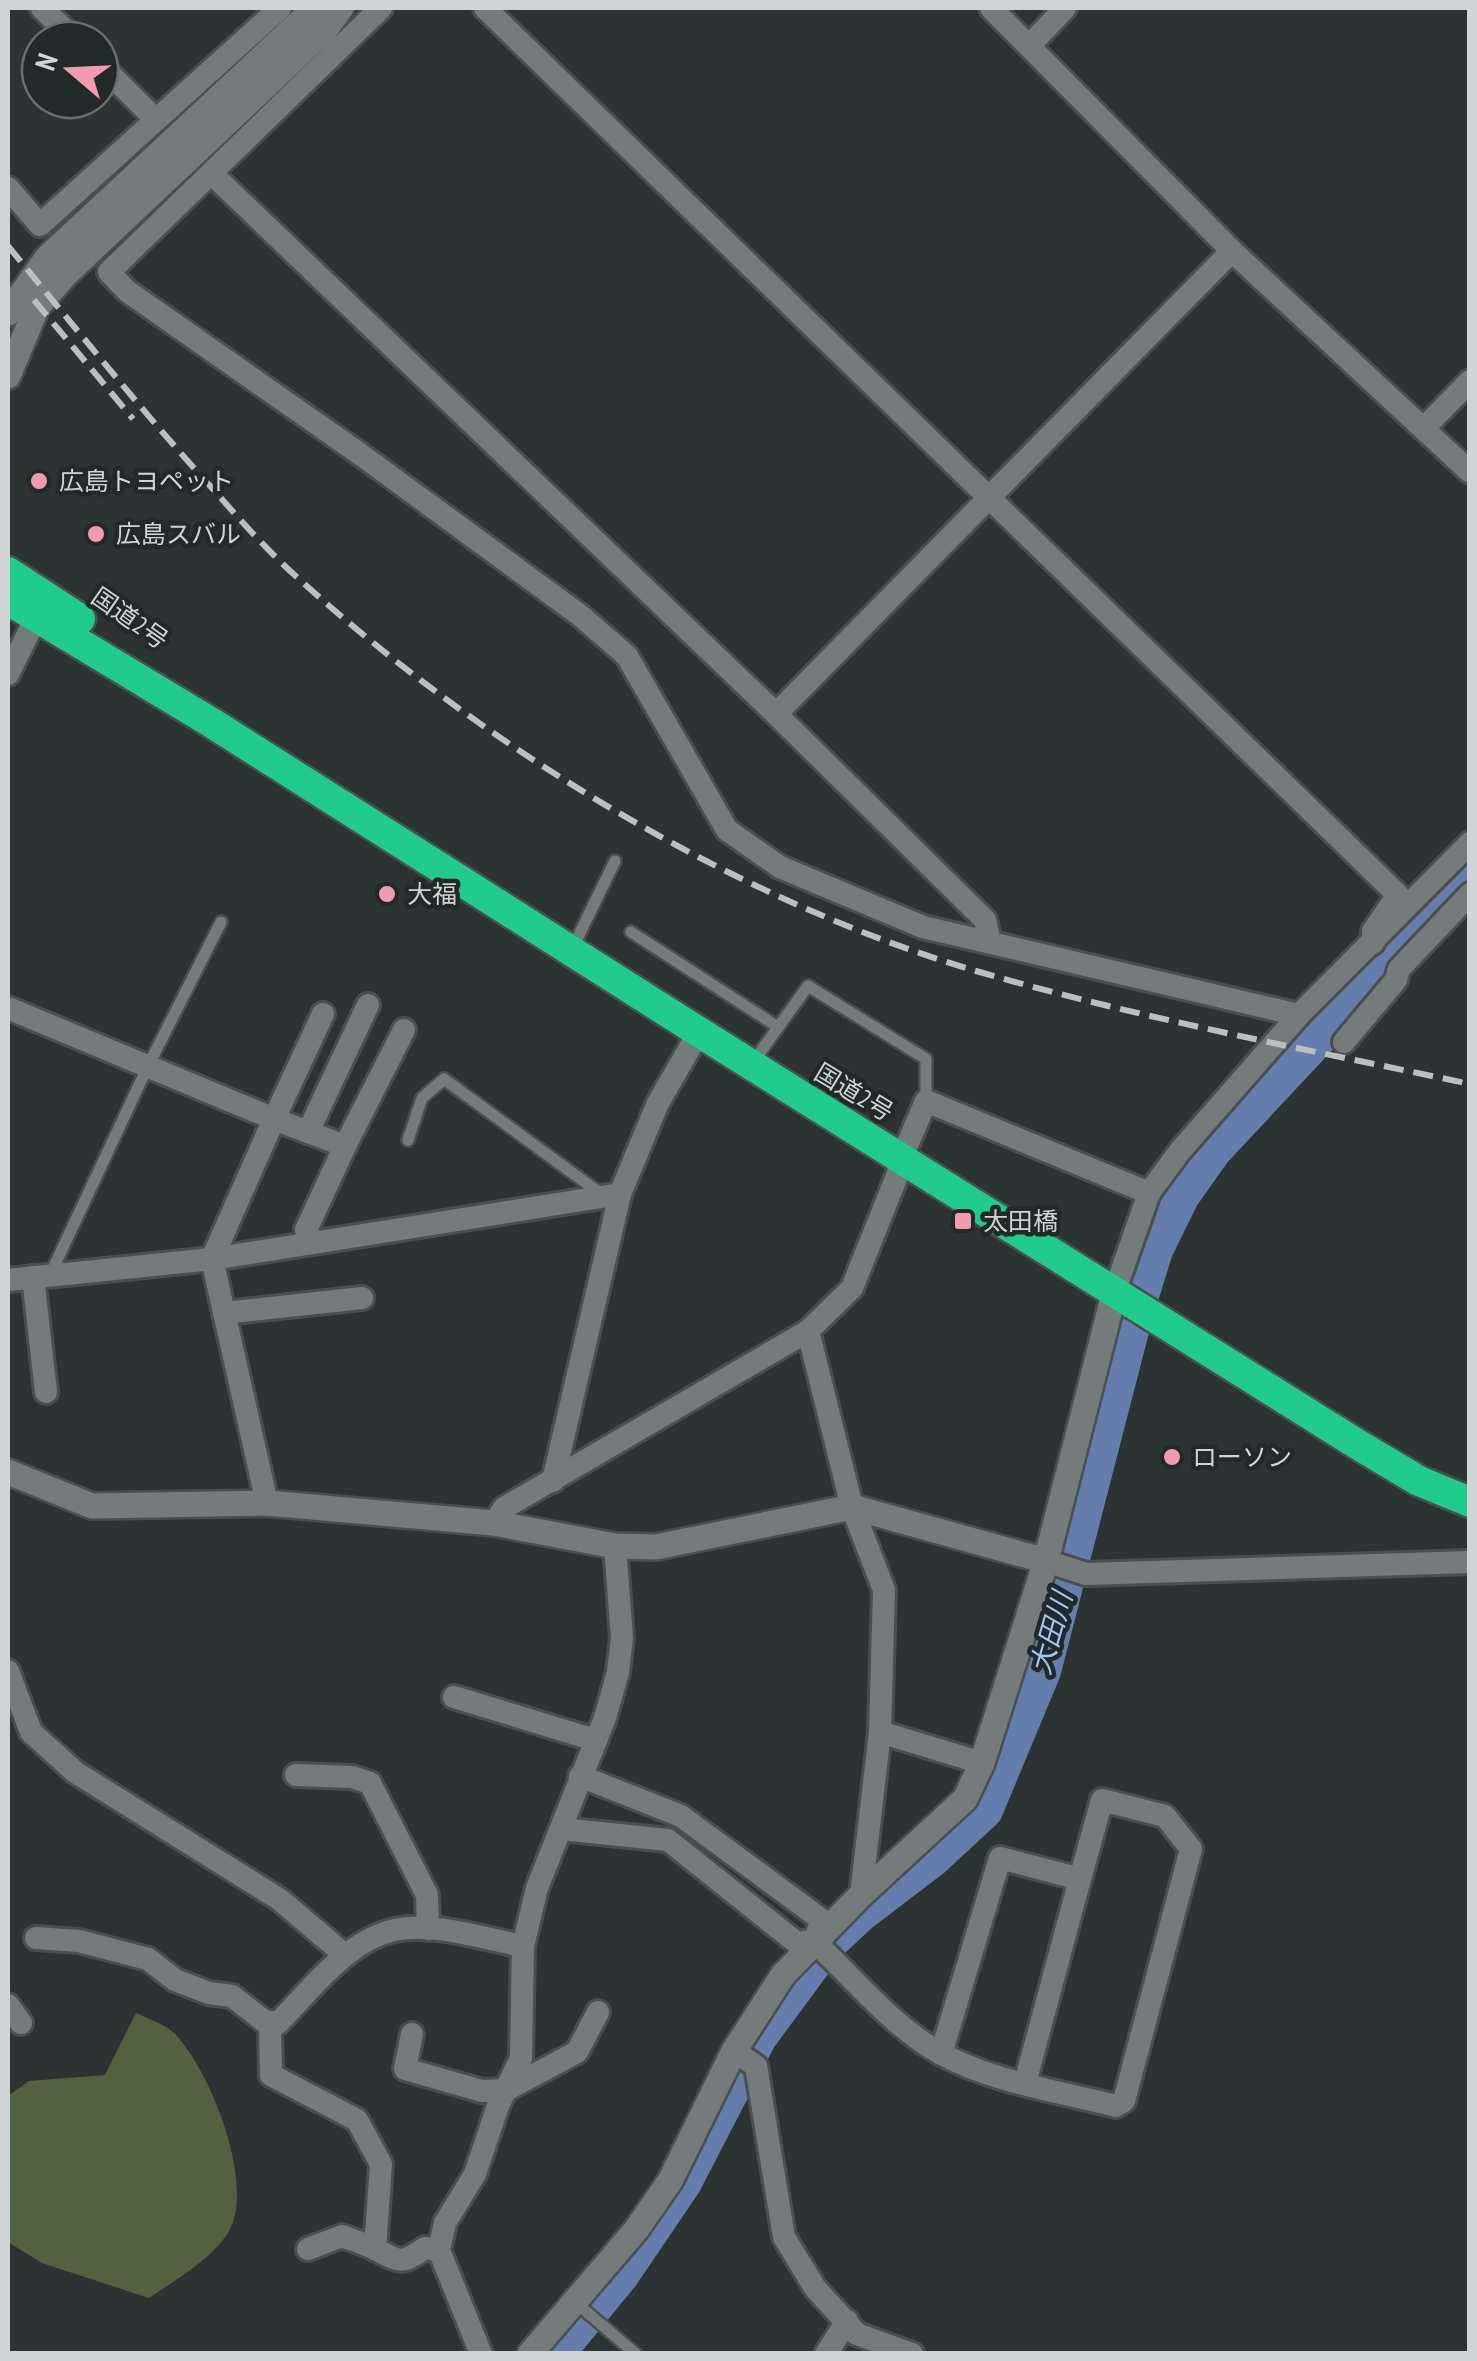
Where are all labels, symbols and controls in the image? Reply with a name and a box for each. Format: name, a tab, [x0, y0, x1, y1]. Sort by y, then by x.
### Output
north arrow	[20, 20, 120, 120]
text: N	[26, 49, 66, 75]
place label: 広島トヨペット	[59, 465, 234, 497]
marker: 広島トヨペット	[28, 470, 50, 492]
place label: 広島スバル	[116, 518, 241, 550]
marker: 広島スバル	[85, 523, 107, 545]
street label: 国道2号	[85, 580, 175, 656]
place label: 大福	[407, 878, 457, 910]
marker: 大福	[376, 883, 398, 905]
street label: 国道2号	[809, 1056, 899, 1128]
place label: 太田橋	[983, 1205, 1058, 1237]
marker: 太田橋	[952, 1210, 974, 1232]
place label: ローソン	[1192, 1441, 1292, 1473]
marker: ローソン	[1161, 1446, 1183, 1468]
water label: 大田川	[1021, 1585, 1081, 1678]

